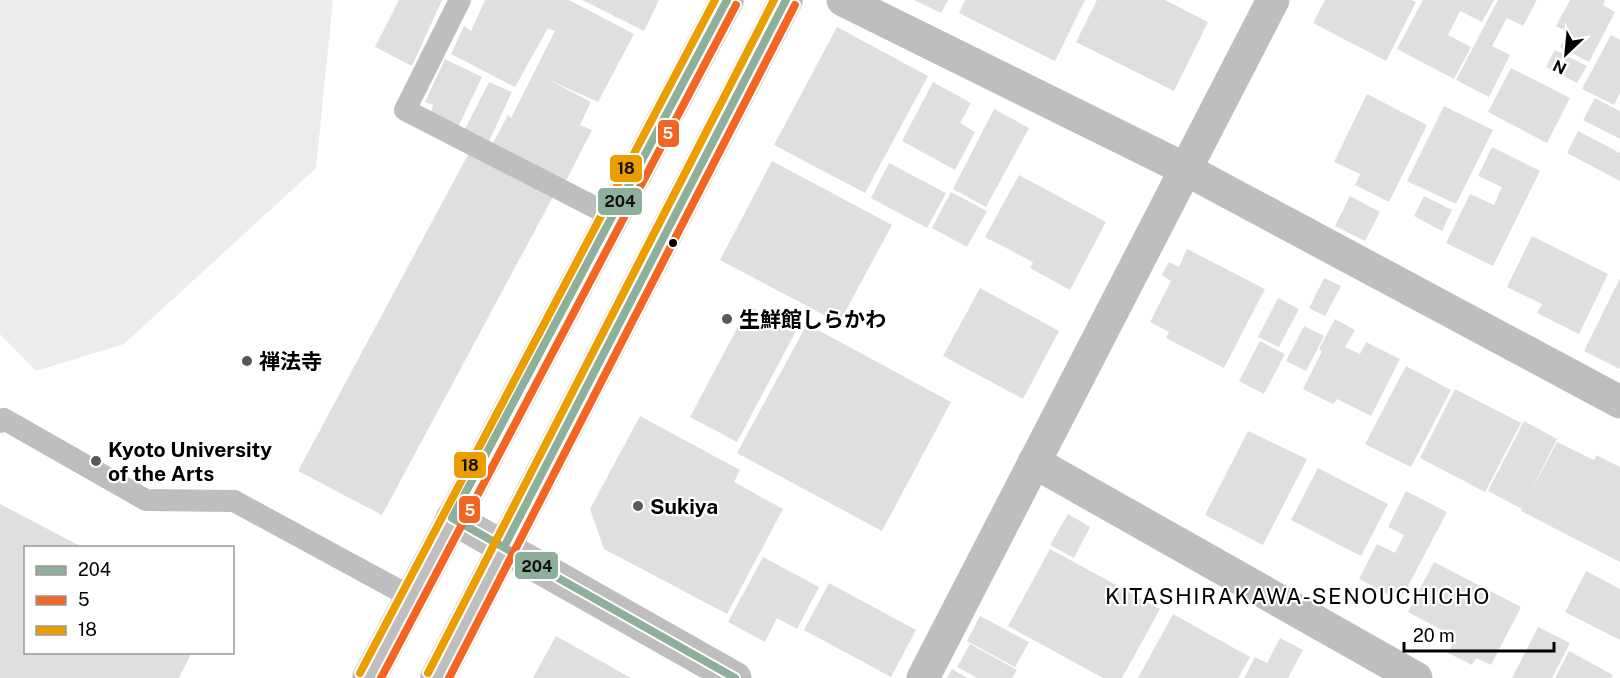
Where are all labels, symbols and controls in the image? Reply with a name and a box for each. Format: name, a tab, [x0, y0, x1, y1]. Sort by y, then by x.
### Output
north arrow	[1536, 24, 1596, 84]
text: N	[1550, 56, 1569, 78]
line badge: 5	[657, 119, 680, 148]
text: 5	[663, 124, 674, 143]
line badge: 18	[609, 154, 643, 183]
text: 18	[617, 159, 635, 178]
line badge: 204	[597, 187, 643, 216]
text: 204	[605, 192, 636, 211]
unlabelled marker	[667, 237, 679, 249]
place label: 生鮮館しらかわ	[739, 307, 886, 332]
marker: 生鮮館しらかわ	[720, 312, 734, 326]
place label: 禅法寺	[259, 349, 322, 374]
marker: 禅法寺	[240, 354, 254, 368]
place label: Kyoto University of the Arts	[108, 437, 272, 486]
line badge: 18	[453, 451, 487, 479]
marker: Kyoto University of the Arts	[89, 454, 103, 468]
text: 18	[461, 456, 479, 475]
place label: Sukiya	[650, 494, 718, 519]
line badge: 5	[458, 495, 481, 524]
marker: Sukiya	[631, 499, 645, 513]
text: 5	[465, 501, 476, 520]
legend	[24, 546, 234, 654]
line badge: 204	[514, 551, 559, 580]
text: 204	[522, 557, 553, 576]
text: 204	[78, 559, 111, 580]
district label: KITASHIRAKAWA-SENOUCHICHO	[1105, 583, 1491, 609]
text: 5	[78, 589, 90, 610]
scale bar	[1404, 615, 1554, 653]
text: 18	[78, 619, 97, 640]
text: 20 m	[1413, 625, 1455, 646]

